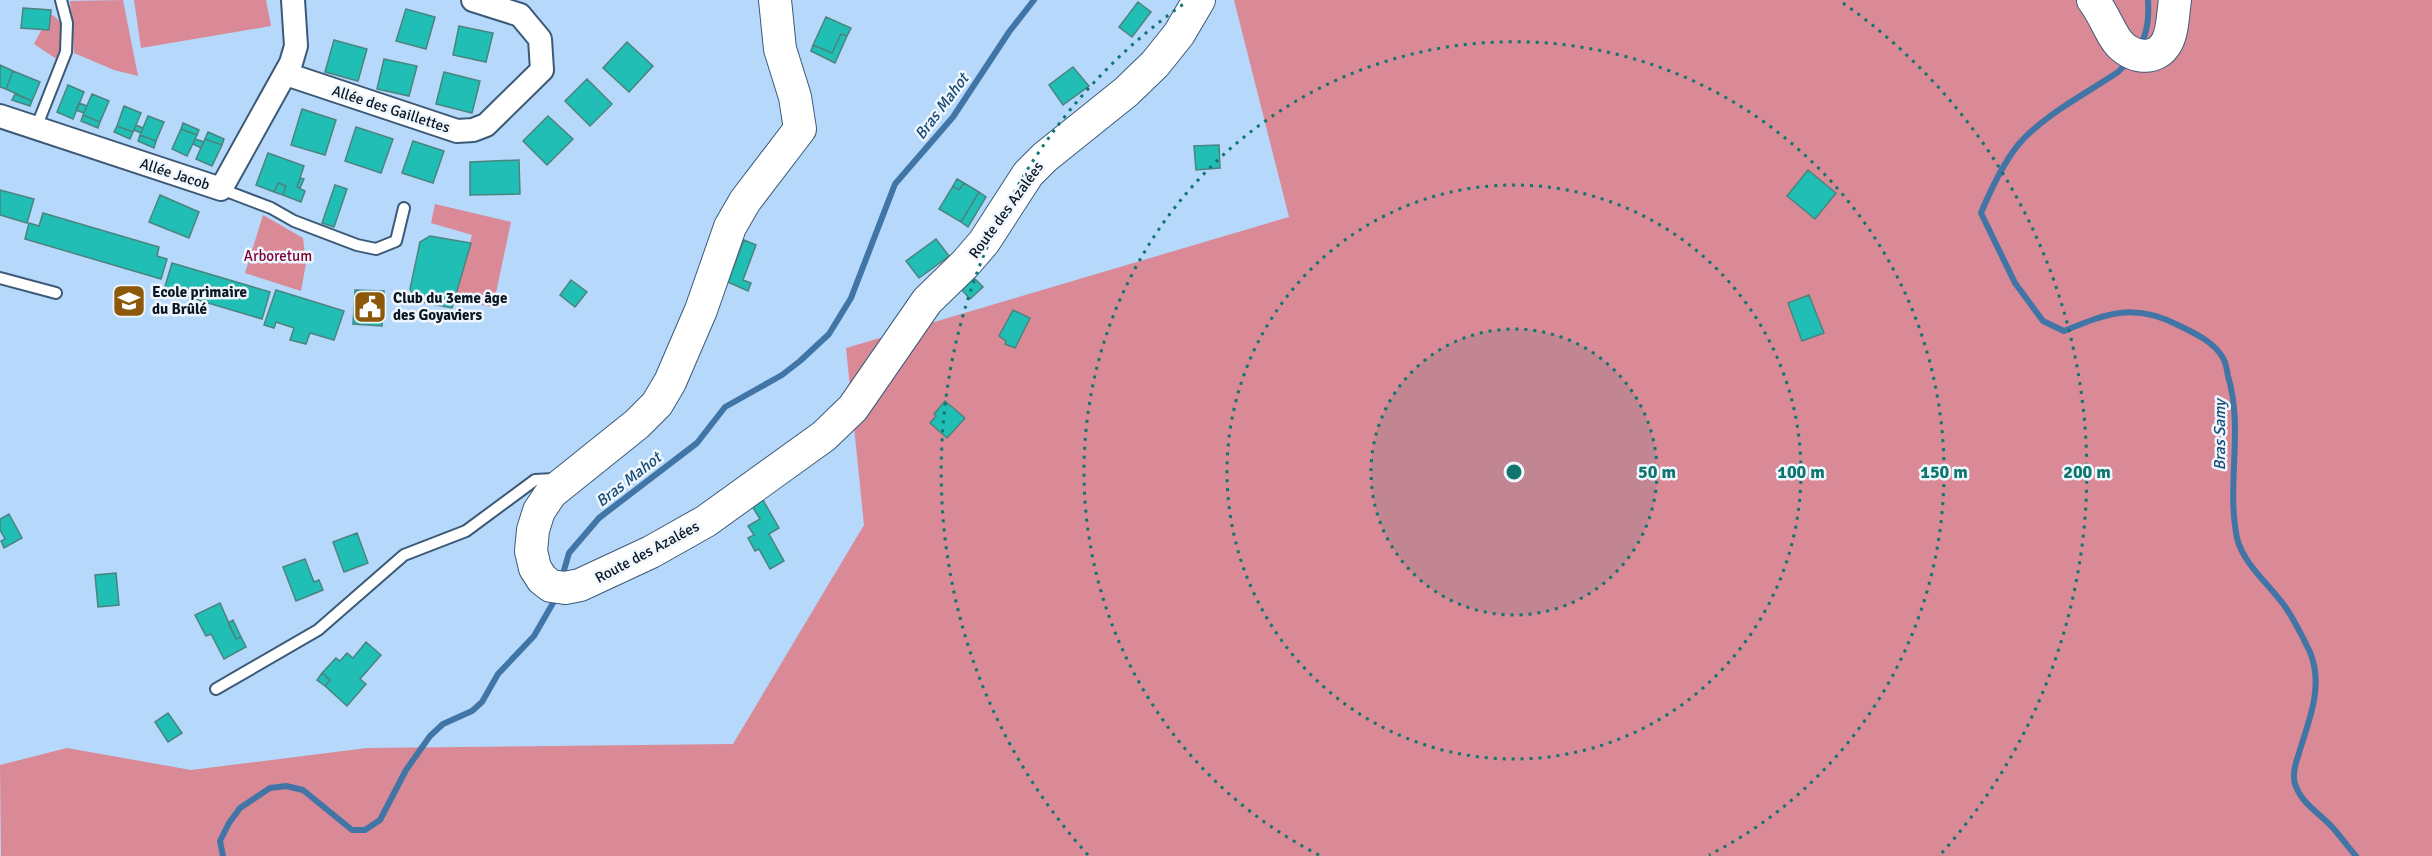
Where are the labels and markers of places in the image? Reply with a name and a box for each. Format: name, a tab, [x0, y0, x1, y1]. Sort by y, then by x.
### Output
school or university icon: Ecole primaire du Brûlé	[111, 283, 147, 319]
place label: Ecole primaire du Brûlé	[152, 283, 247, 318]
public building icon: Club du 3eme âge des Goyaviers	[352, 289, 388, 325]
place label: Club du 3eme âge des Goyaviers	[393, 289, 507, 324]
centre of rings	[1504, 462, 1524, 482]

